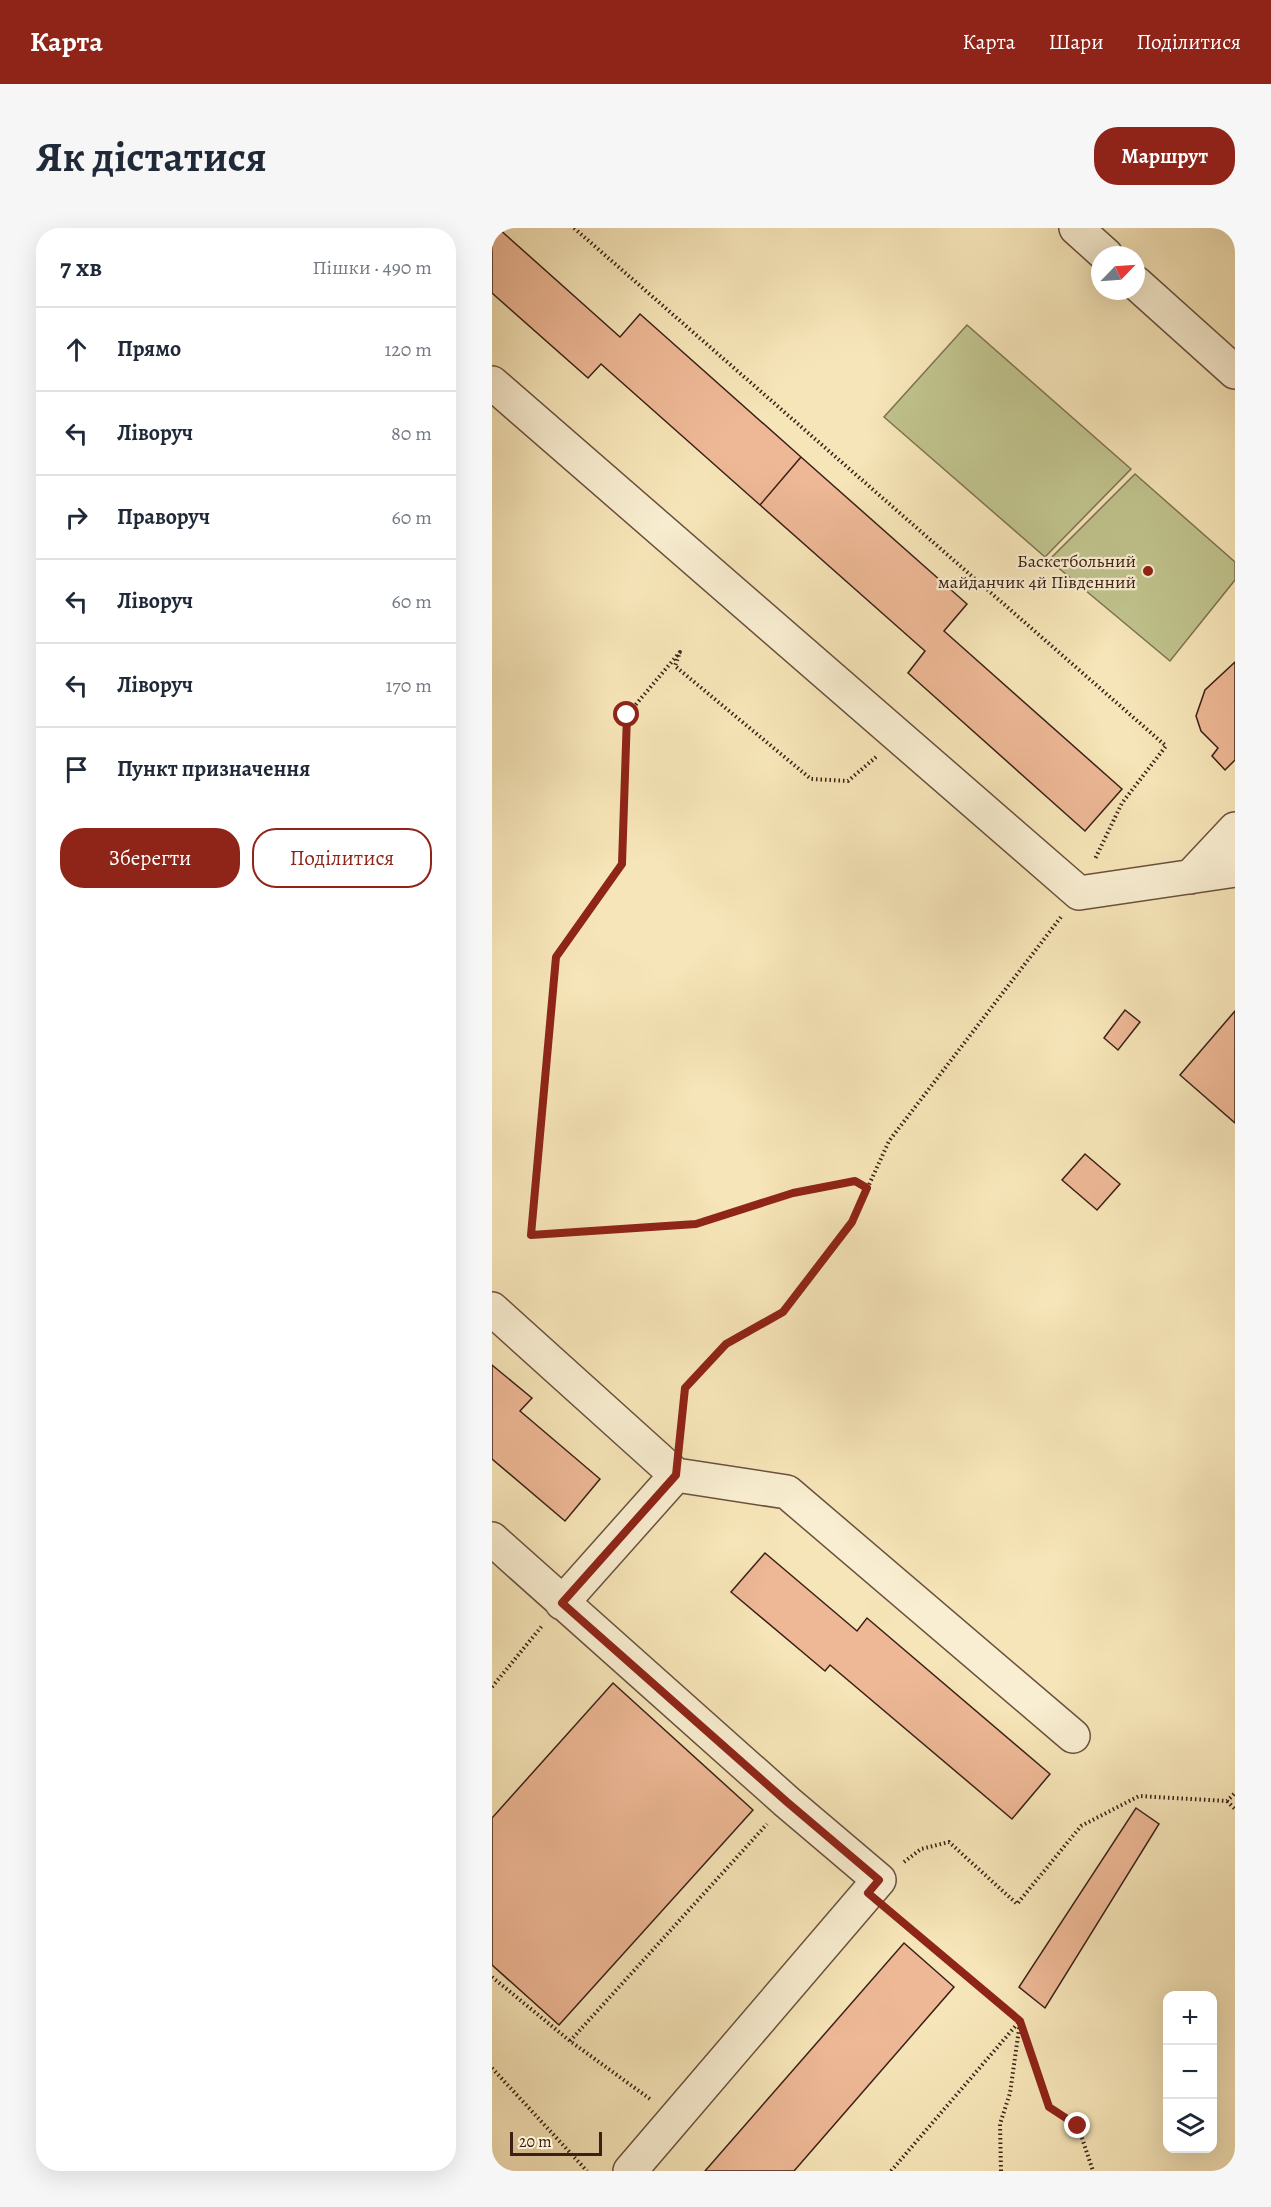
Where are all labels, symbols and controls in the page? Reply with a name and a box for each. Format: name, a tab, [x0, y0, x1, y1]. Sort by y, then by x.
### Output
text: Карта	[30, 23, 103, 61]
text: Карта	[963, 28, 1015, 56]
text: Шари	[1048, 28, 1103, 56]
text: Поділитися	[1136, 28, 1241, 56]
button: Маршрут	[1094, 127, 1235, 185]
text: Як дістатися	[36, 128, 267, 185]
north arrow	[1091, 246, 1145, 300]
text: 7 хв	[60, 250, 102, 285]
text: Пішки · 490 m	[313, 254, 432, 281]
icon: ahead	[60, 333, 93, 366]
text: Прямо	[117, 334, 181, 364]
text: 120 m	[384, 336, 432, 363]
icon: left	[60, 417, 93, 450]
text: Ліворуч	[117, 418, 193, 448]
text: 80 m	[391, 420, 432, 447]
icon: right	[60, 501, 93, 534]
text: Праворуч	[117, 502, 210, 532]
text: 60 m	[392, 504, 432, 531]
place label: Баскетбольний майданчик 4й Південний	[938, 549, 1136, 594]
marker: Баскетбольний майданчик 4й Південний	[1141, 564, 1155, 578]
icon: left	[60, 585, 93, 618]
text: Ліворуч	[117, 586, 193, 616]
text: 60 m	[392, 588, 432, 615]
icon: left	[60, 669, 93, 702]
text: Ліворуч	[117, 670, 193, 700]
text: 170 m	[386, 672, 432, 699]
route start	[613, 701, 639, 727]
icon: arrive	[60, 753, 93, 786]
text: Пункт призначення	[117, 754, 310, 784]
button: Зберегти	[60, 828, 240, 888]
button: Поділитися	[252, 828, 432, 888]
map controls	[1163, 1991, 1217, 2153]
button: +	[1163, 1991, 1217, 2045]
button: −	[1163, 2045, 1217, 2099]
button: layers	[1163, 2099, 1217, 2153]
route end	[1064, 2112, 1090, 2138]
scale bar	[510, 2129, 602, 2156]
text: 20 m	[519, 2131, 552, 2153]

